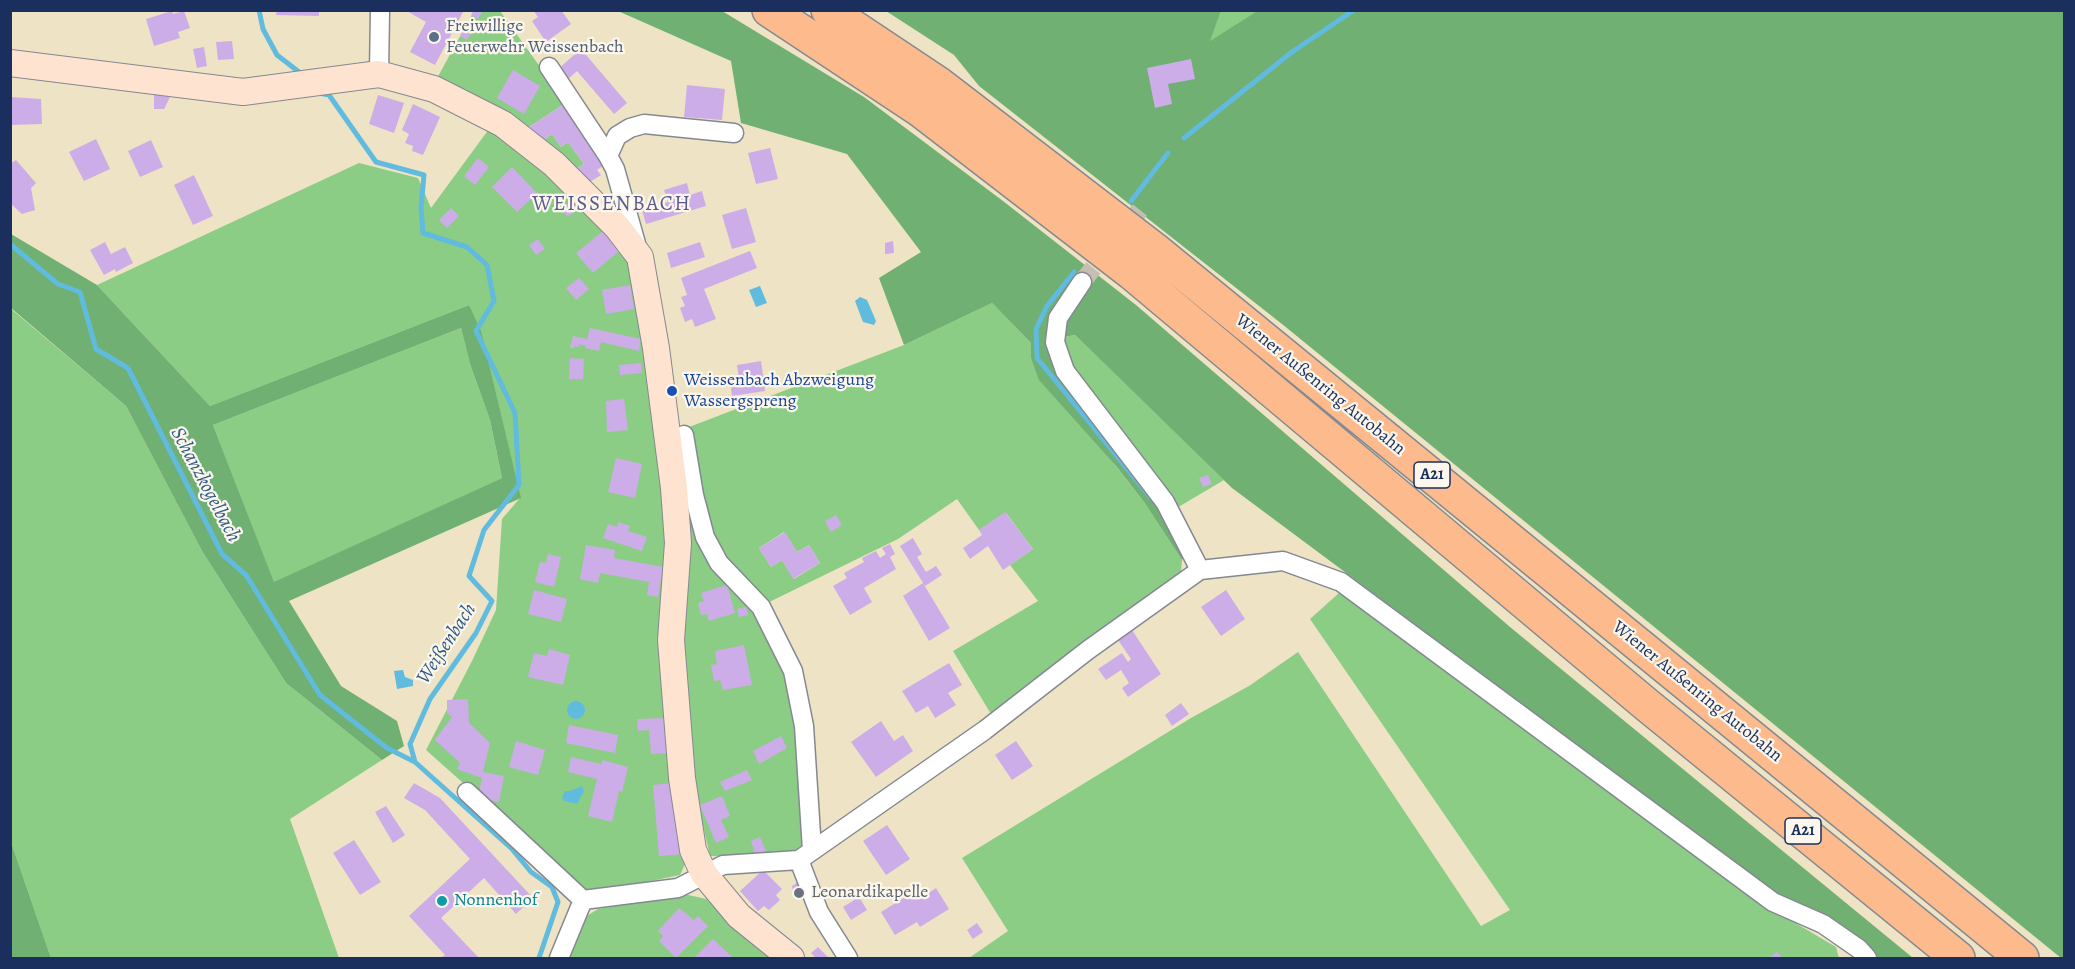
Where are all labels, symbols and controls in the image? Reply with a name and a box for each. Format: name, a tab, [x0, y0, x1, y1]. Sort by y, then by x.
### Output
place label: Freiwillige Feuerwehr Weissenbach	[446, 16, 624, 58]
marker: Freiwillige Feuerwehr Weissenbach	[427, 30, 441, 44]
district label: WEISSENBACH	[532, 192, 692, 218]
street label: Wiener Außenring Autobahn	[1231, 310, 1409, 460]
place label: Weissenbach Abzweigung Wassergspreng	[684, 370, 874, 412]
marker: Weissenbach Abzweigung Wassergspreng	[665, 384, 679, 398]
water label: Schanzkogelbach	[165, 424, 245, 546]
road number: A21	[1414, 462, 1450, 488]
water label: Weißenbach	[412, 599, 482, 689]
street label: Wiener Außenring Autobahn	[1608, 617, 1786, 767]
road number: A21	[1785, 818, 1821, 844]
place label: Leonardikapelle	[811, 882, 928, 904]
marker: Leonardikapelle	[792, 886, 806, 900]
place label: Nonnenhof	[454, 890, 538, 912]
marker: Nonnenhof	[435, 894, 449, 908]

